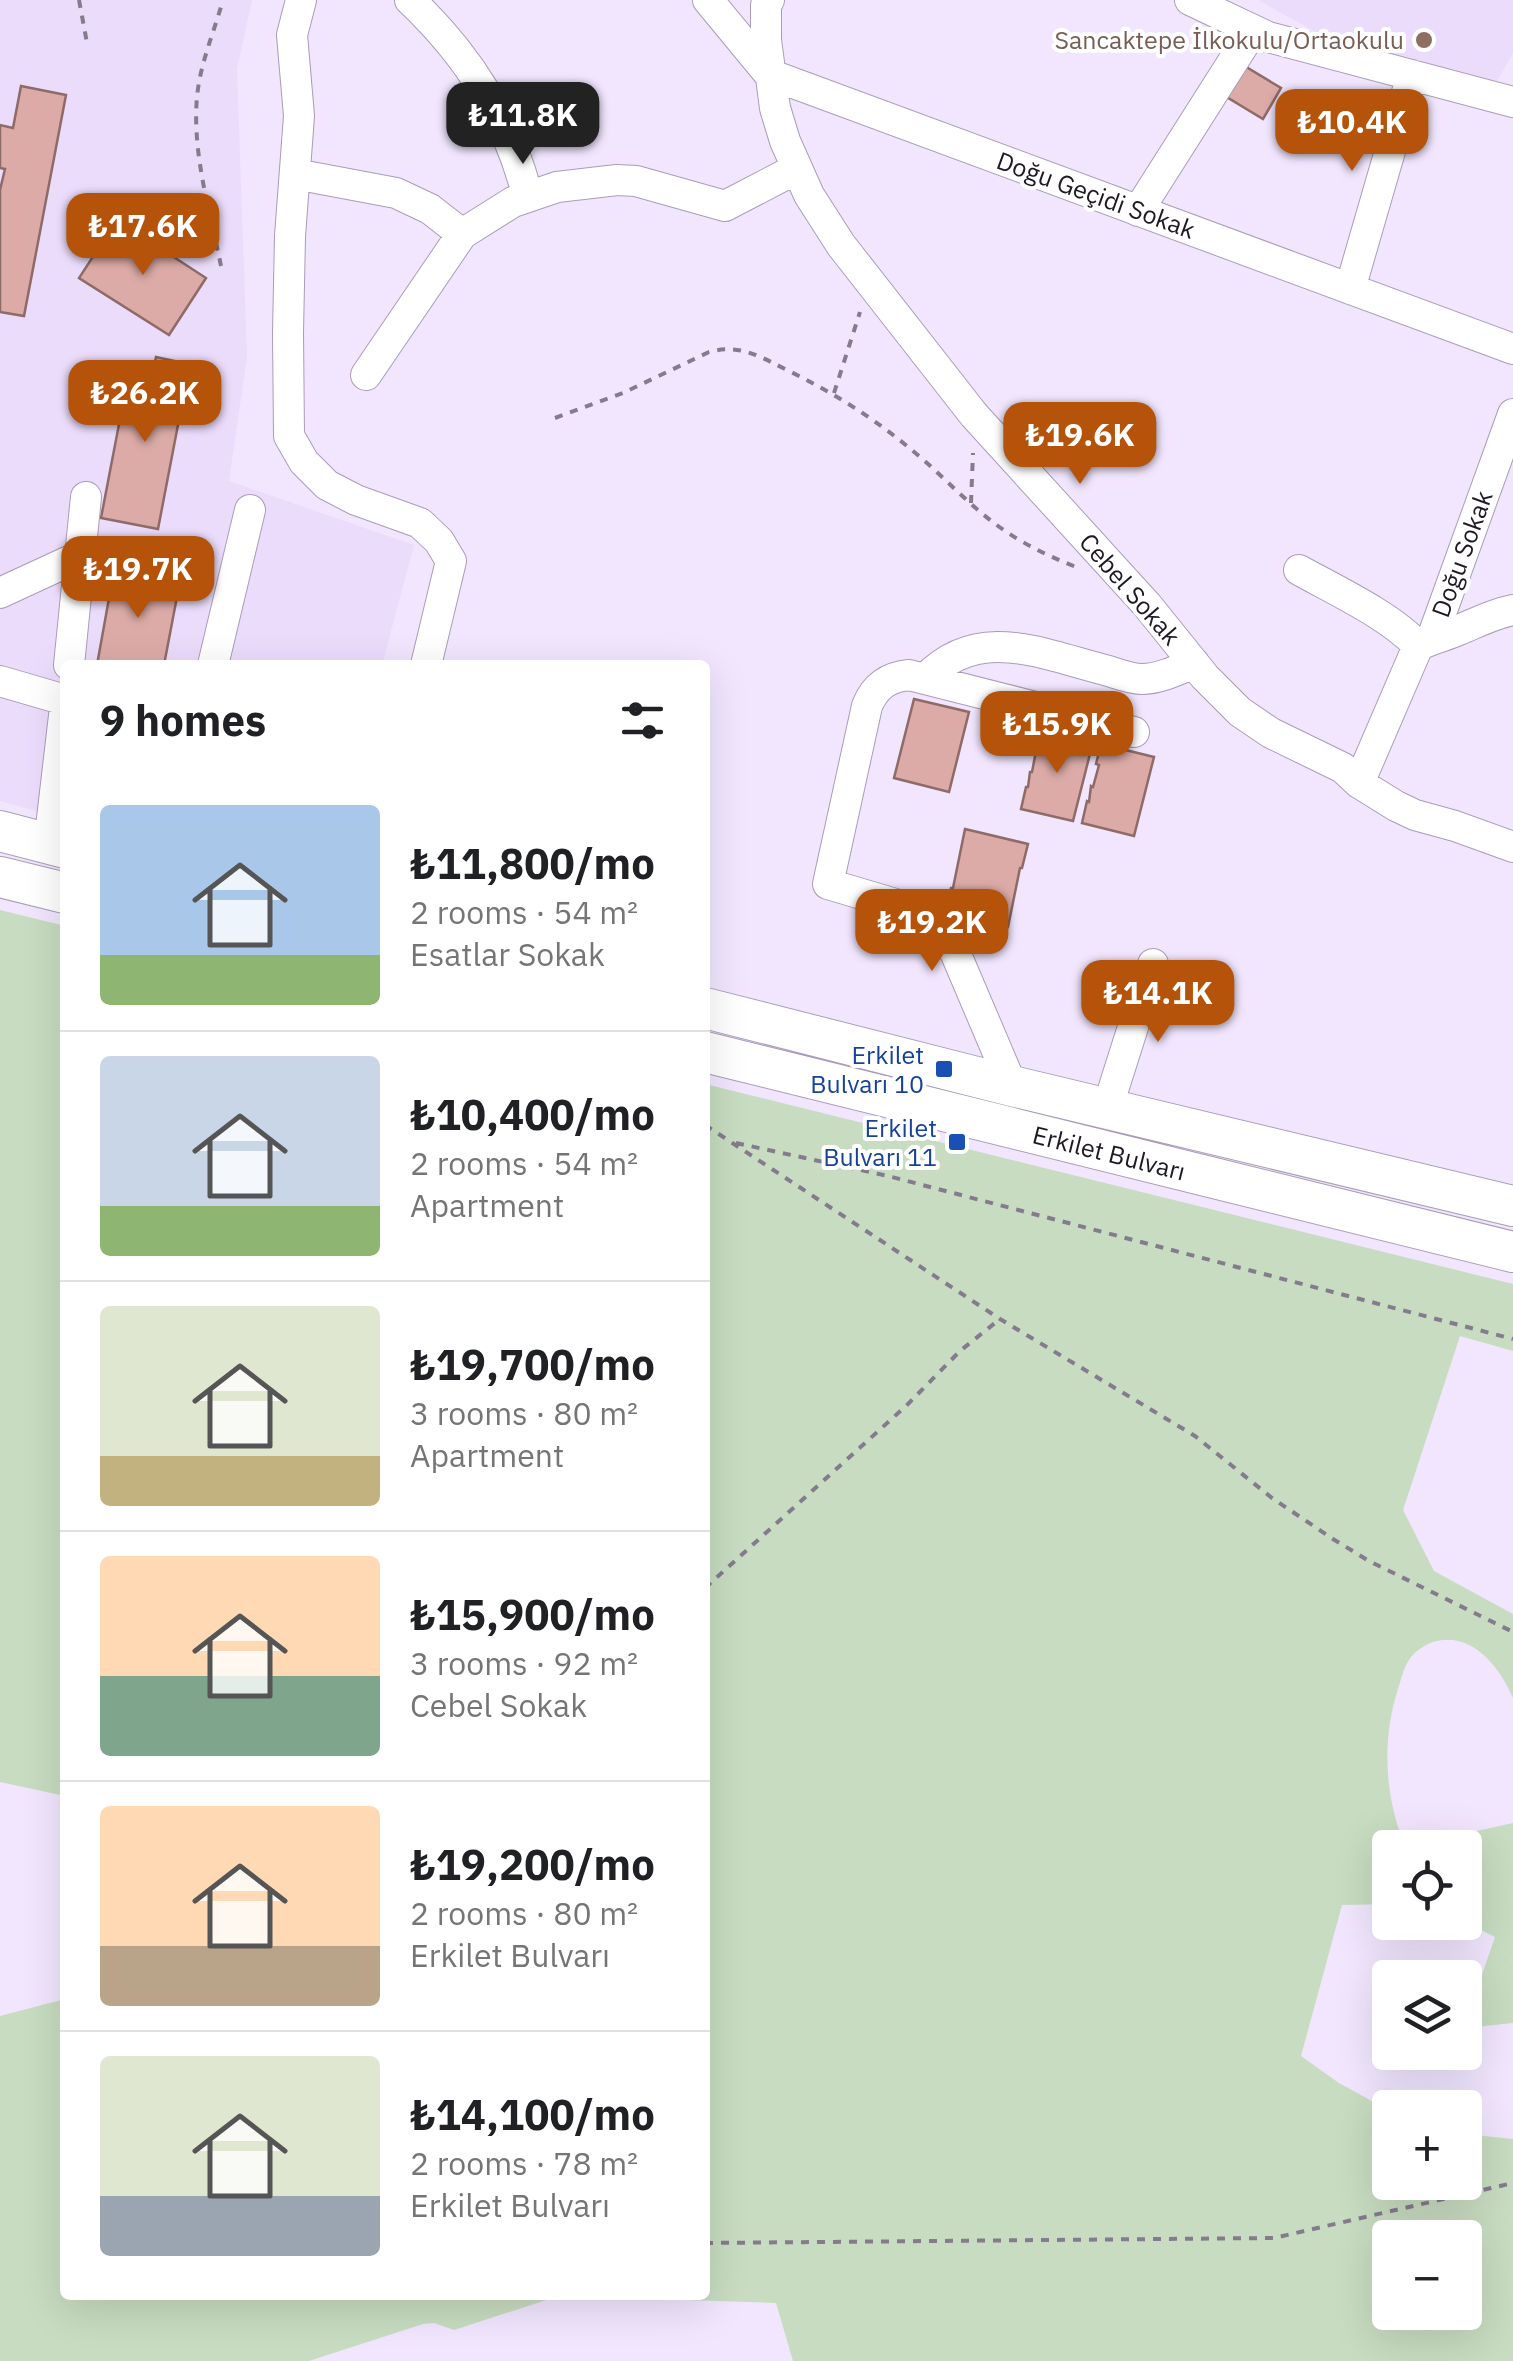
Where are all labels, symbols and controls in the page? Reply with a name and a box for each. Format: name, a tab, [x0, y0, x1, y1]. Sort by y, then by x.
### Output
place label: Sancaktepe İlkokulu/Ortaokulu	[1054, 23, 1404, 56]
marker: Sancaktepe İlkokulu/Ortaokulu	[1413, 29, 1435, 51]
pin: ₺11.8K	[442, 82, 604, 167]
pin: ₺10.4K	[1271, 89, 1433, 174]
text: ₺11.8K	[468, 93, 578, 135]
text: ₺10.4K	[1297, 100, 1407, 142]
street label: Doğu Geçidi Sokak	[992, 143, 1200, 246]
pin: ₺17.6K	[62, 193, 224, 278]
text: ₺17.6K	[88, 204, 198, 246]
pin: ₺26.2K	[64, 360, 226, 445]
text: ₺26.2K	[90, 371, 200, 413]
pin: ₺19.6K	[999, 402, 1161, 487]
text: ₺19.6K	[1025, 413, 1135, 455]
street label: Doğu Sokak	[1423, 486, 1500, 622]
street label: Cebel Sokak	[1073, 526, 1188, 652]
pin: ₺19.7K	[57, 536, 219, 621]
text: ₺19.7K	[83, 547, 193, 589]
pin: ₺15.9K	[976, 691, 1138, 776]
text: 9 homes	[100, 693, 266, 748]
icon: filters	[615, 693, 670, 748]
text: ₺15.9K	[1002, 702, 1112, 744]
text: ₺11,800/mo	[410, 836, 655, 891]
icon: home	[180, 845, 300, 965]
pin: ₺19.2K	[851, 889, 1013, 974]
text: 2 rooms · 54 m²	[410, 891, 638, 933]
text: ₺19.2K	[877, 900, 987, 942]
text: Esatlar Sokak	[410, 933, 605, 975]
pin: ₺14.1K	[1077, 960, 1239, 1045]
text: ₺14.1K	[1103, 971, 1213, 1013]
place label: Erkilet Bulvarı 10	[810, 1038, 924, 1100]
marker: Erkilet Bulvarı 10	[933, 1058, 955, 1080]
text: ₺10,400/mo	[410, 1087, 655, 1142]
icon: home	[180, 1096, 300, 1216]
place label: Erkilet Bulvarı 11	[823, 1111, 937, 1173]
street label: Erkilet Bulvarı	[1029, 1118, 1189, 1187]
marker: Erkilet Bulvarı 11	[946, 1131, 968, 1153]
text: 2 rooms · 54 m²	[410, 1142, 638, 1184]
text: Apartment	[410, 1184, 564, 1226]
text: ₺19,700/mo	[410, 1337, 655, 1392]
icon: home	[180, 1346, 300, 1466]
text: 3 rooms · 80 m²	[410, 1392, 638, 1434]
text: Apartment	[410, 1434, 564, 1476]
text: ₺15,900/mo	[410, 1587, 655, 1642]
icon: home	[180, 1596, 300, 1716]
text: 3 rooms · 92 m²	[410, 1642, 638, 1684]
text: Cebel Sokak	[410, 1684, 587, 1726]
map controls	[1372, 1830, 1482, 2330]
button: locate	[1372, 1830, 1482, 1940]
text: ₺19,200/mo	[410, 1837, 655, 1892]
icon: home	[180, 1846, 300, 1966]
text: 2 rooms · 80 m²	[410, 1892, 638, 1934]
text: Erkilet Bulvarı	[410, 1934, 610, 1976]
button: layers	[1372, 1960, 1482, 2070]
text: ₺14,100/mo	[410, 2087, 655, 2142]
button: +	[1372, 2090, 1482, 2200]
icon: home	[180, 2096, 300, 2216]
text: 2 rooms · 78 m²	[410, 2142, 638, 2184]
text: Erkilet Bulvarı	[410, 2184, 610, 2226]
button: −	[1372, 2220, 1482, 2330]

